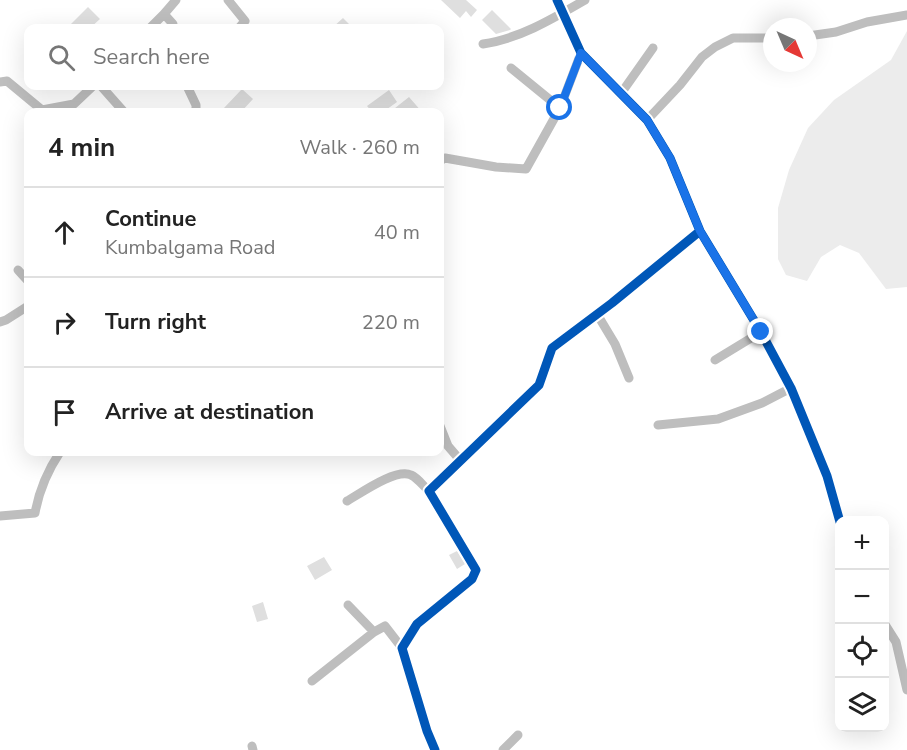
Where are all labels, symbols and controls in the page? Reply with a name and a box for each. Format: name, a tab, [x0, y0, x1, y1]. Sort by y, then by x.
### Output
north arrow	[763, 18, 817, 72]
search box	[24, 24, 444, 90]
icon: search	[45, 41, 78, 74]
text: Search here	[93, 42, 210, 72]
route start	[546, 94, 572, 120]
text: 4 min	[48, 130, 115, 165]
text: Walk · 260 m	[300, 134, 420, 161]
text: Continue	[105, 204, 196, 234]
icon: ahead	[48, 216, 81, 249]
text: 40 m	[374, 219, 420, 246]
text: Kumbalgama Road	[105, 234, 275, 261]
icon: right	[48, 306, 81, 339]
text: Turn right	[105, 307, 206, 337]
text: 220 m	[362, 309, 420, 336]
route end	[747, 318, 773, 344]
icon: arrive	[48, 396, 81, 429]
text: Arrive at destination	[105, 397, 314, 427]
map controls	[835, 516, 889, 732]
button: +	[835, 516, 889, 570]
button: −	[835, 570, 889, 624]
button: locate	[835, 624, 889, 678]
button: layers	[835, 678, 889, 732]

